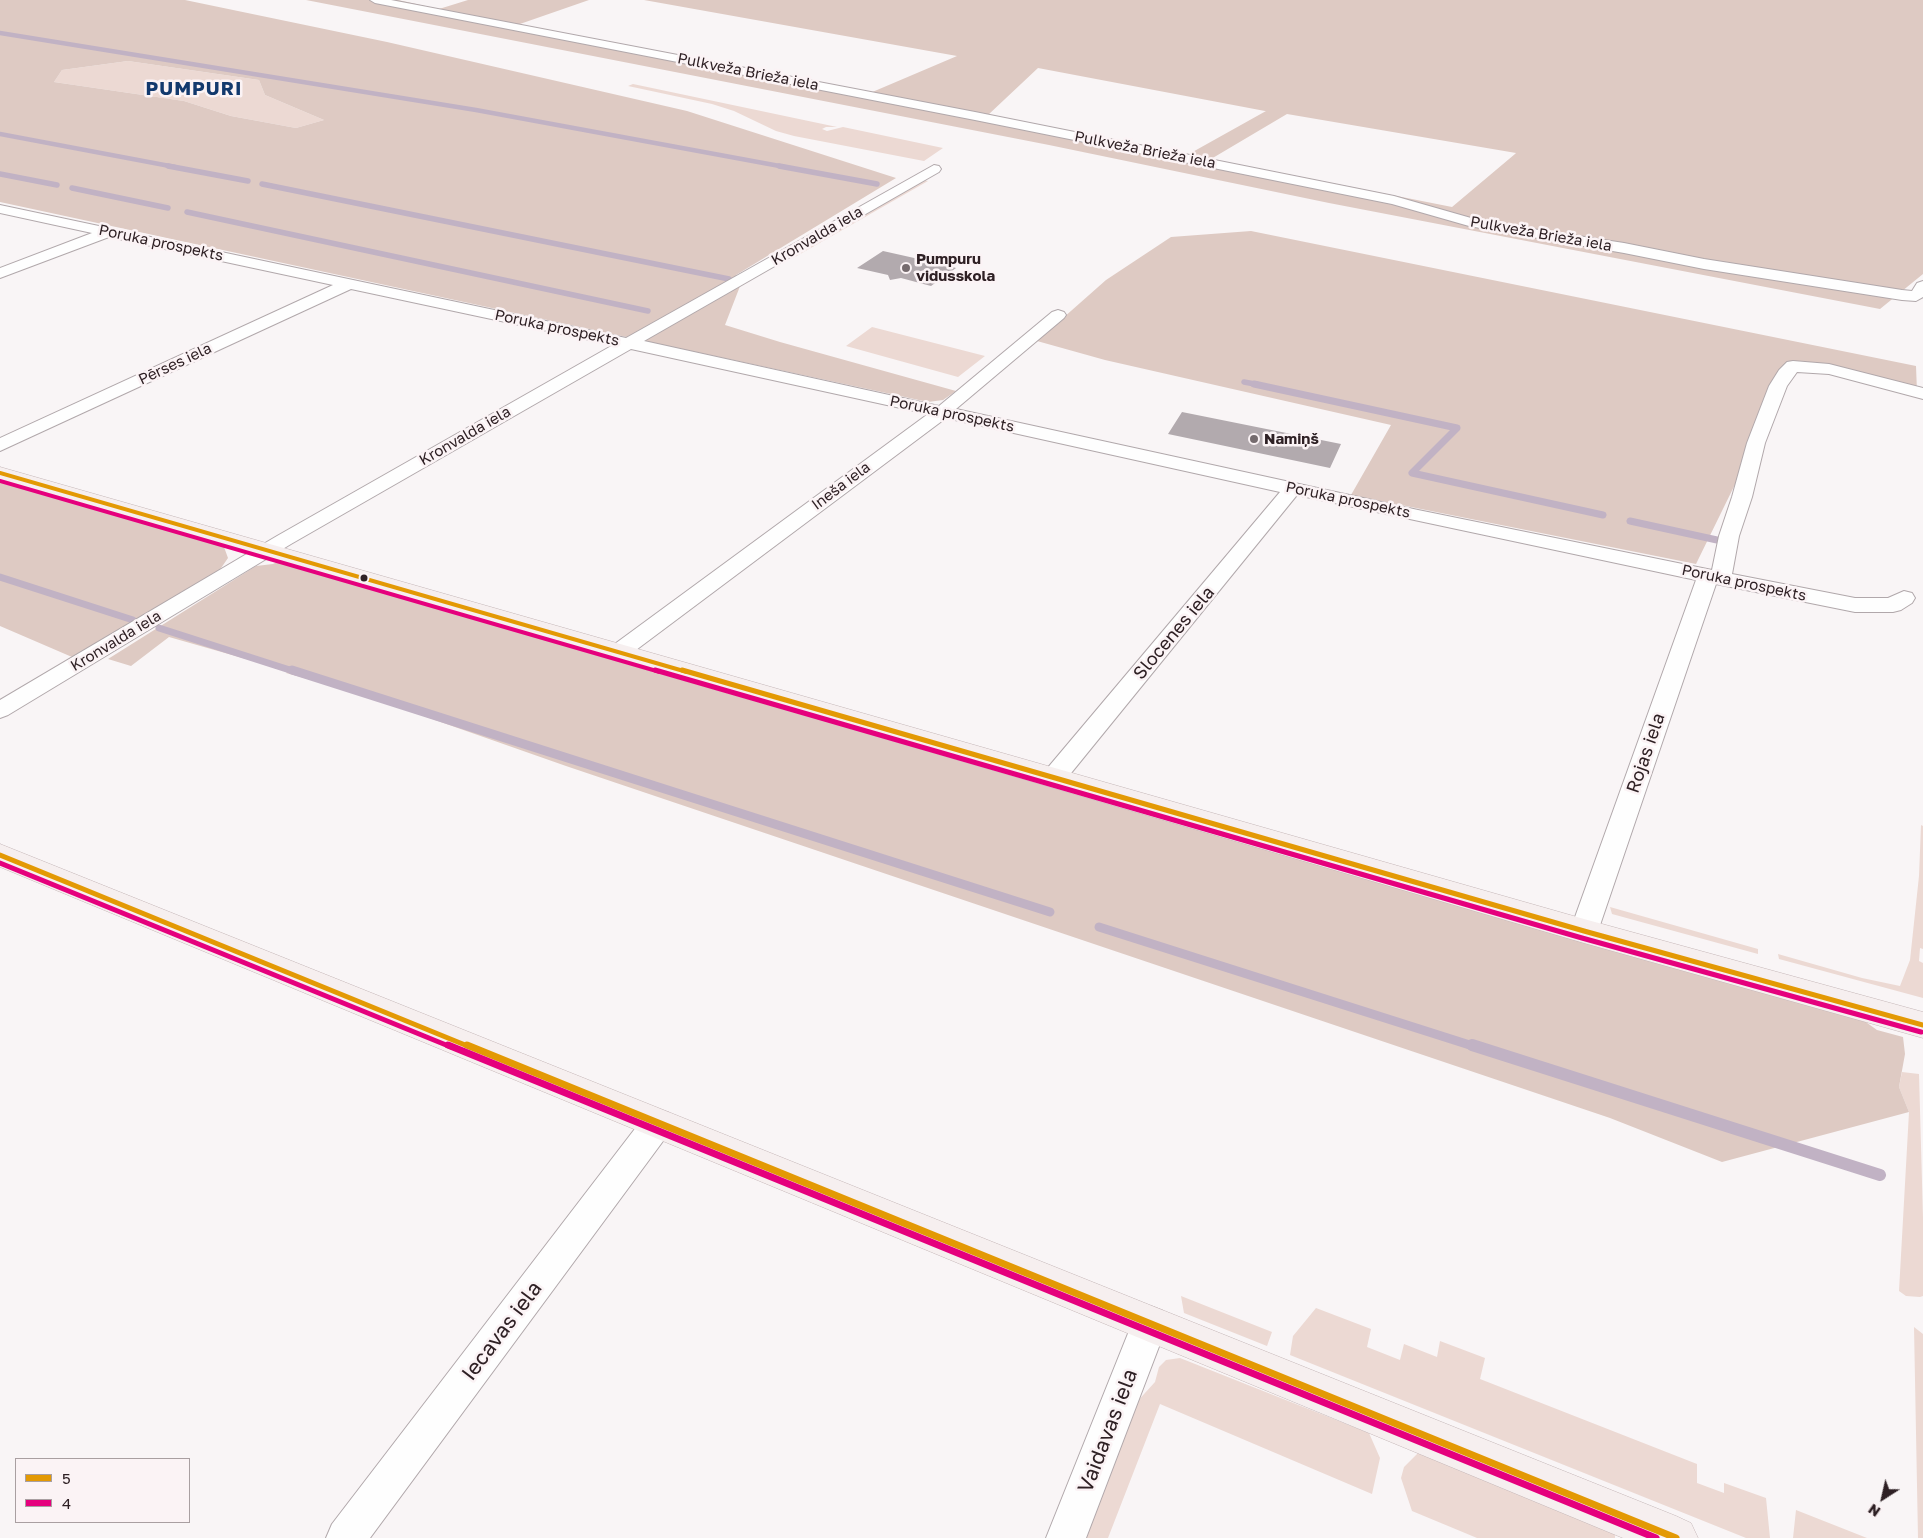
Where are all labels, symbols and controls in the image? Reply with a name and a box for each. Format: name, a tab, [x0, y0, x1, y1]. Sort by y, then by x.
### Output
street label: Pulkveža Brieža iela	[676, 49, 820, 95]
district label: PUMPURI	[145, 78, 243, 100]
street label: Pulkveža Brieža iela	[1073, 127, 1217, 173]
street label: Kronvalda iela	[768, 203, 866, 269]
street label: Pulkveža Brieža iela	[1469, 213, 1613, 255]
street label: Poruka prospekts	[97, 221, 225, 265]
place label: Pumpuru vidusskola	[916, 250, 995, 285]
marker: Pumpuru vidusskola	[900, 262, 912, 274]
street label: Poruka prospekts	[493, 306, 621, 350]
street label: Pērses iela	[136, 339, 214, 389]
street label: Poruka prospekts	[888, 392, 1016, 436]
street label: Kronvalda iela	[416, 403, 514, 469]
place label: Namiņš	[1264, 430, 1319, 448]
marker: Namiņš	[1248, 433, 1260, 445]
street label: Ineša iela	[808, 458, 874, 514]
street label: Poruka prospekts	[1284, 478, 1412, 522]
street label: Poruka prospekts	[1680, 561, 1808, 605]
unlabelled marker	[359, 573, 369, 583]
street label: Slocenes iela	[1129, 582, 1219, 684]
street label: Kronvalda iela	[67, 607, 165, 675]
street label: Rojas iela	[1622, 710, 1670, 796]
street label: Iecavas iela	[457, 1277, 547, 1385]
street label: Vaidavas iela	[1073, 1366, 1143, 1496]
legend	[15, 1458, 190, 1523]
text: 5	[62, 1469, 71, 1487]
north arrow	[1858, 1473, 1908, 1523]
text: 4	[62, 1494, 71, 1512]
text: N	[1865, 1501, 1883, 1521]

